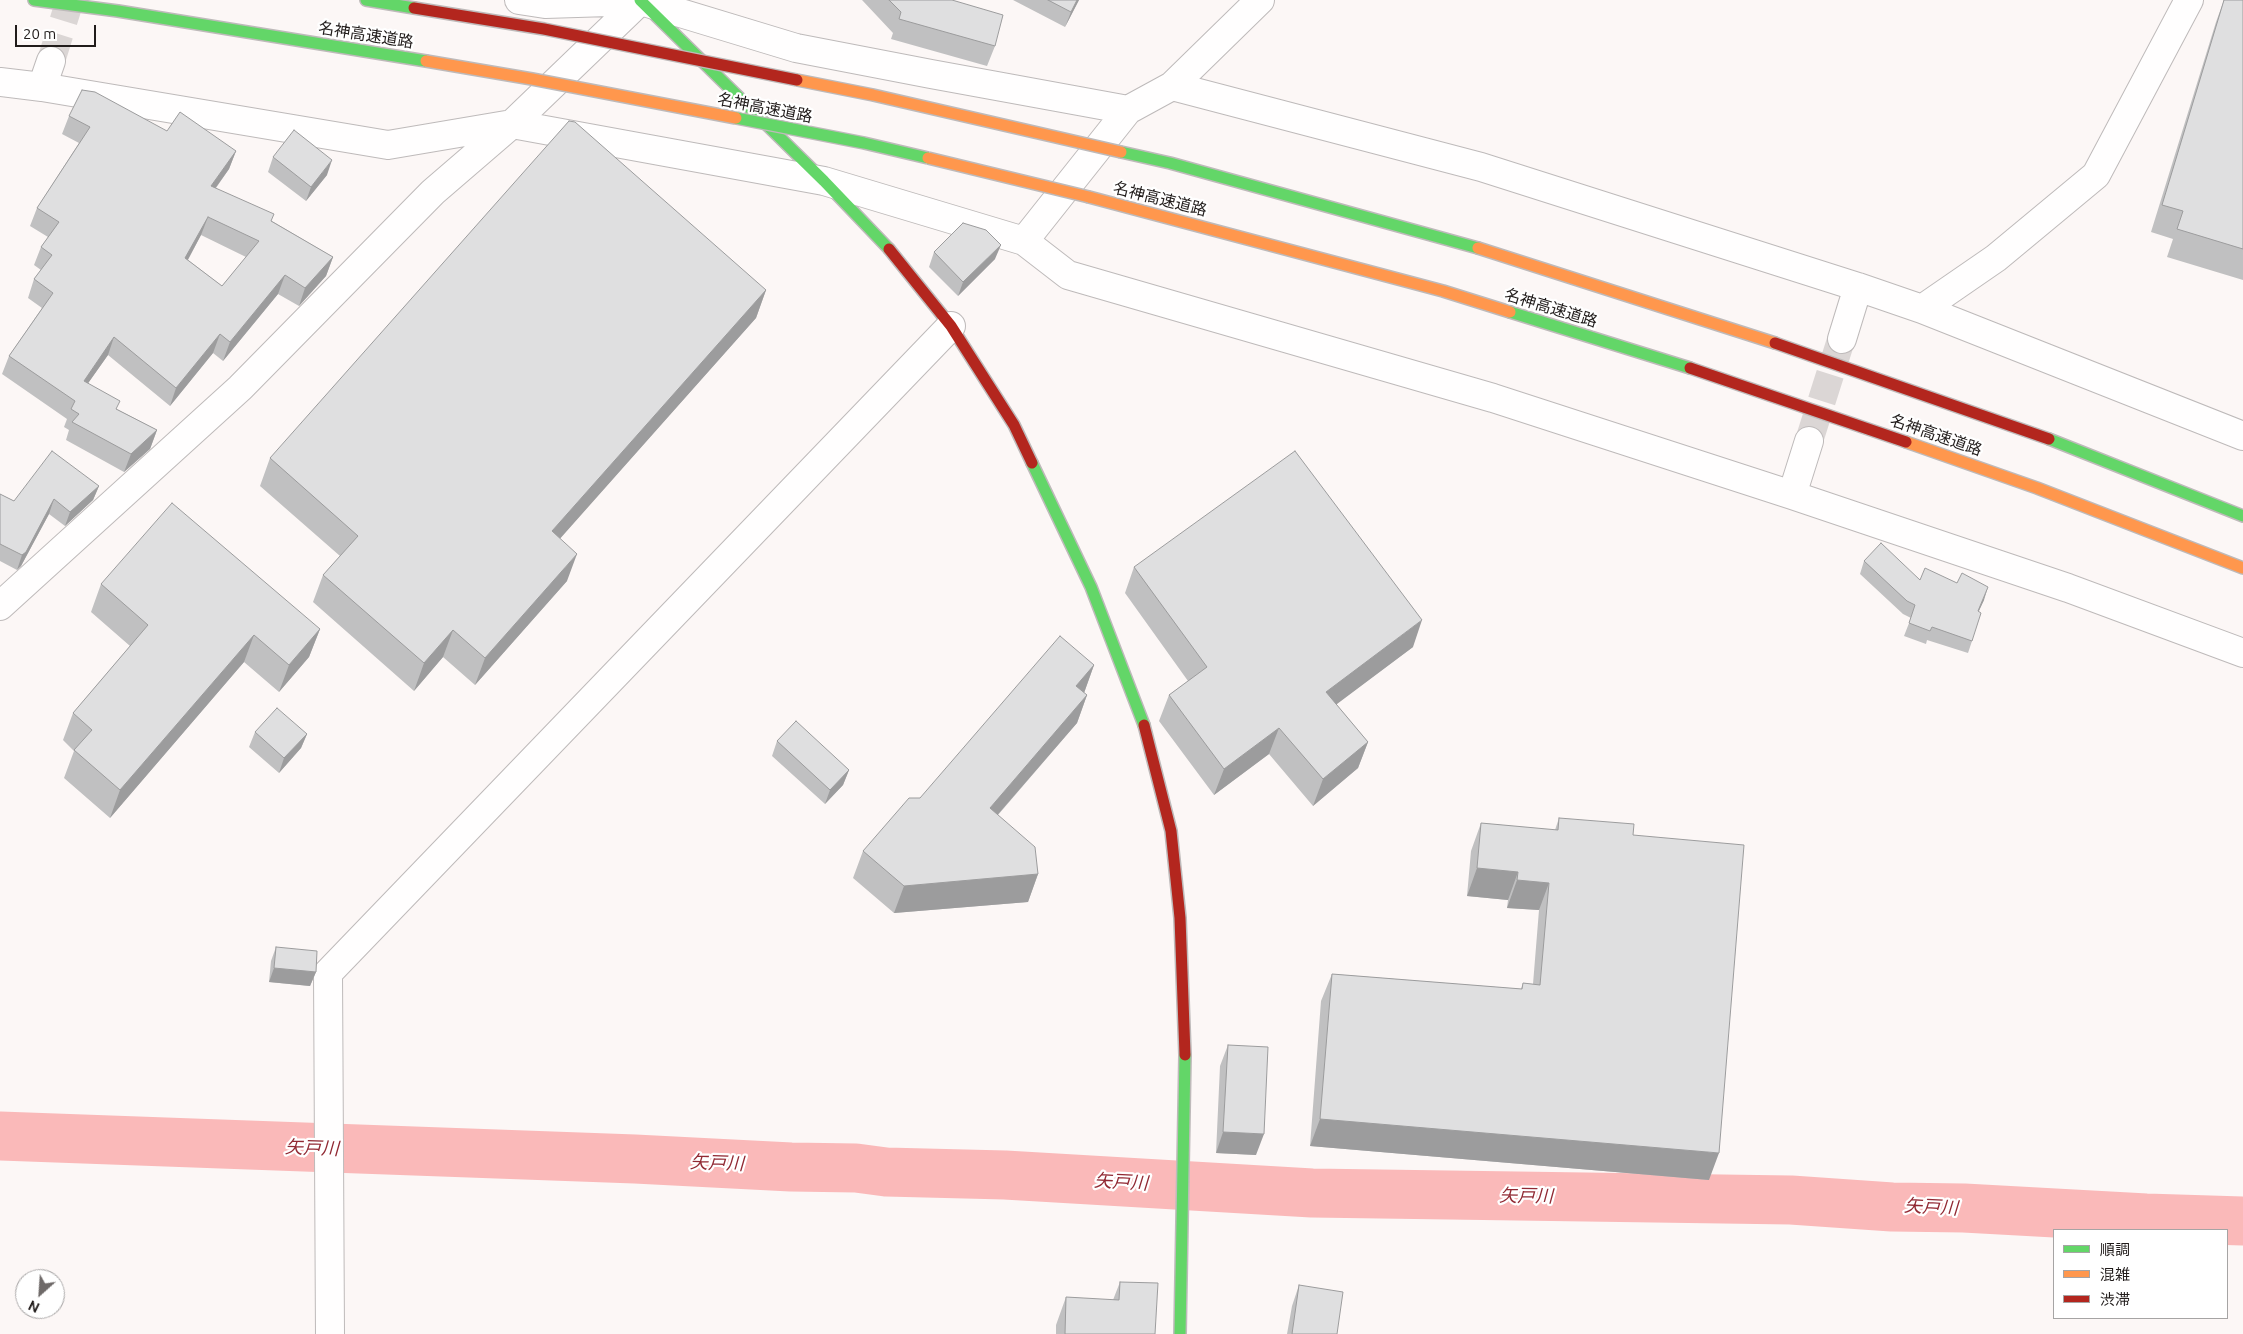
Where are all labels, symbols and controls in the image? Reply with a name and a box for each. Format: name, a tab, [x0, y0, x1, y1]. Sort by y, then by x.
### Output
scale bar	[18, 15, 99, 47]
street label: 名神高速道路	[317, 18, 415, 52]
text: 20 m	[23, 25, 56, 42]
street label: 名神高速道路	[716, 89, 814, 127]
street label: 名神高速道路	[1111, 178, 1209, 220]
street label: 名神高速道路	[1502, 285, 1600, 331]
street label: 名神高速道路	[1887, 410, 1985, 460]
water label: 矢戸川	[285, 1136, 339, 1160]
water label: 矢戸川	[690, 1151, 744, 1175]
water label: 矢戸川	[1093, 1170, 1149, 1194]
water label: 矢戸川	[1499, 1185, 1553, 1207]
water label: 矢戸川	[1903, 1195, 1959, 1219]
legend	[2053, 1229, 2228, 1319]
text: 順調	[2100, 1241, 2130, 1258]
text: 混雑	[2100, 1266, 2130, 1283]
north arrow	[15, 1269, 65, 1319]
text: 渋滞	[2100, 1291, 2130, 1308]
text: N	[26, 1297, 42, 1316]

